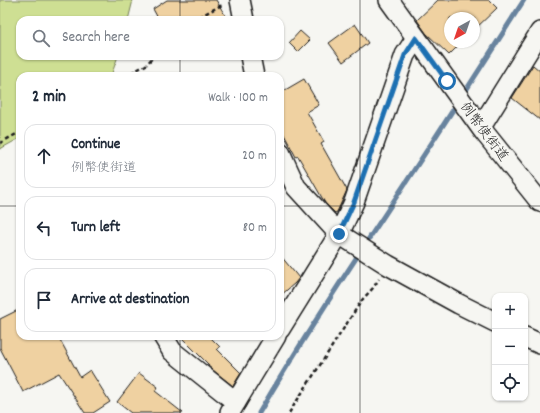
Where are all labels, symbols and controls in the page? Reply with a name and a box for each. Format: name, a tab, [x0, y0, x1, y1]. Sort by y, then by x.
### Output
north arrow	[444, 12, 480, 48]
search box	[16, 16, 284, 60]
icon: search	[30, 27, 52, 49]
text: Search here	[62, 27, 130, 49]
route start	[438, 72, 456, 90]
text: 2 min	[32, 86, 66, 110]
text: Walk · 100 m	[208, 89, 268, 108]
street label: 例幣使街道	[454, 98, 512, 166]
text: Continue	[71, 134, 120, 156]
icon: ahead	[33, 145, 55, 167]
text: 20 m	[242, 147, 267, 166]
text: 例幣使街道	[71, 159, 136, 178]
icon: left	[33, 217, 55, 239]
text: Turn left	[71, 217, 120, 239]
text: 80 m	[243, 219, 267, 238]
route end	[330, 225, 348, 243]
icon: arrive	[33, 289, 55, 311]
text: Arrive at destination	[71, 289, 189, 311]
map controls	[492, 293, 528, 401]
button: +	[492, 293, 528, 329]
button: −	[492, 329, 528, 365]
button: locate	[492, 365, 528, 401]

